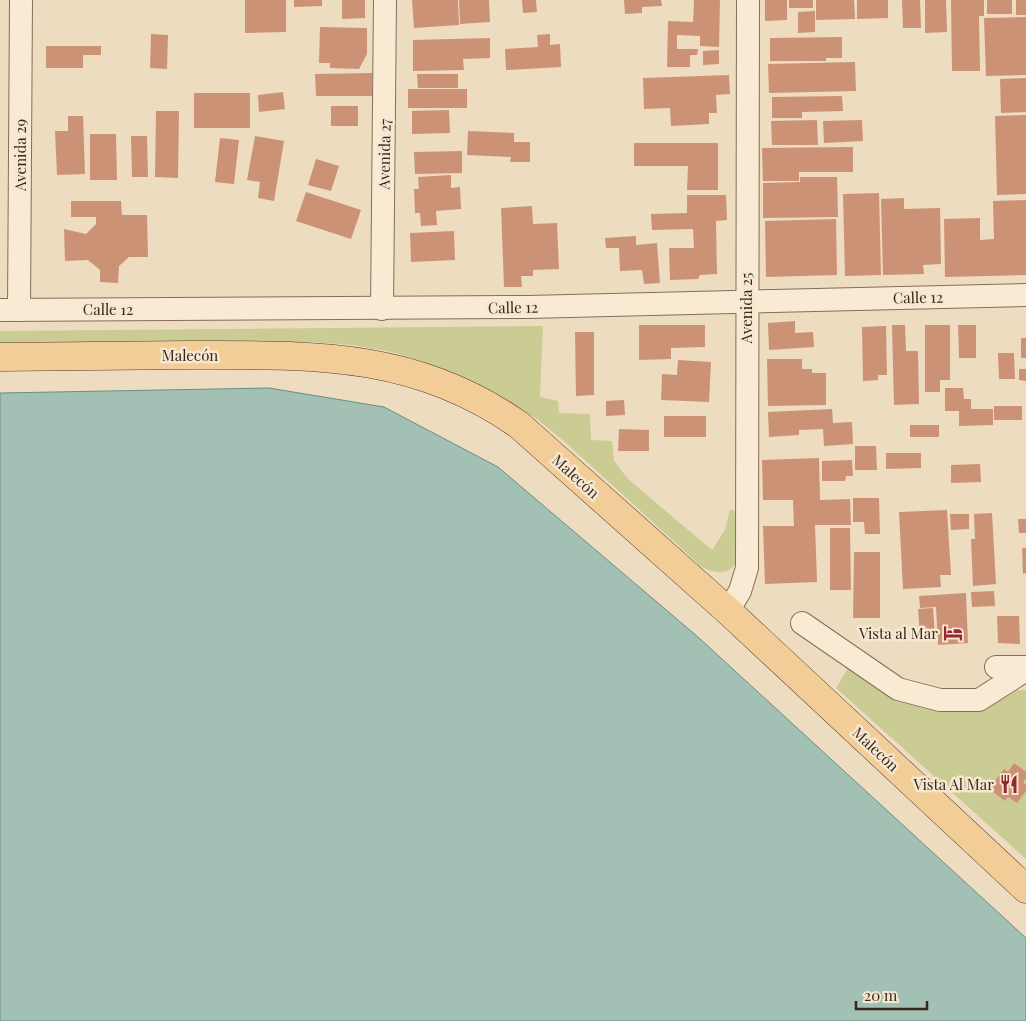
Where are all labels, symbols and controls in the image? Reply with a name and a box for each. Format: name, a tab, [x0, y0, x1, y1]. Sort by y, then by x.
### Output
street label: Avenida 29	[10, 119, 30, 192]
street label: Avenida 27	[373, 119, 395, 190]
street label: Avenida 25	[736, 273, 756, 344]
street label: Calle 12	[893, 287, 943, 307]
street label: Calle 12	[488, 297, 538, 317]
street label: Calle 12	[83, 299, 133, 319]
street label: Malecón	[162, 345, 218, 365]
street label: Malecón	[548, 450, 604, 502]
hotel icon: Vista al Mar	[942, 622, 964, 644]
place label: Vista al Mar	[858, 623, 938, 643]
street label: Malecón	[848, 722, 904, 776]
restaurant icon: Vista Al Mar	[998, 773, 1020, 795]
place label: Vista Al Mar	[912, 774, 994, 794]
scale bar	[856, 978, 927, 1010]
text: 20 m	[864, 985, 898, 1005]

